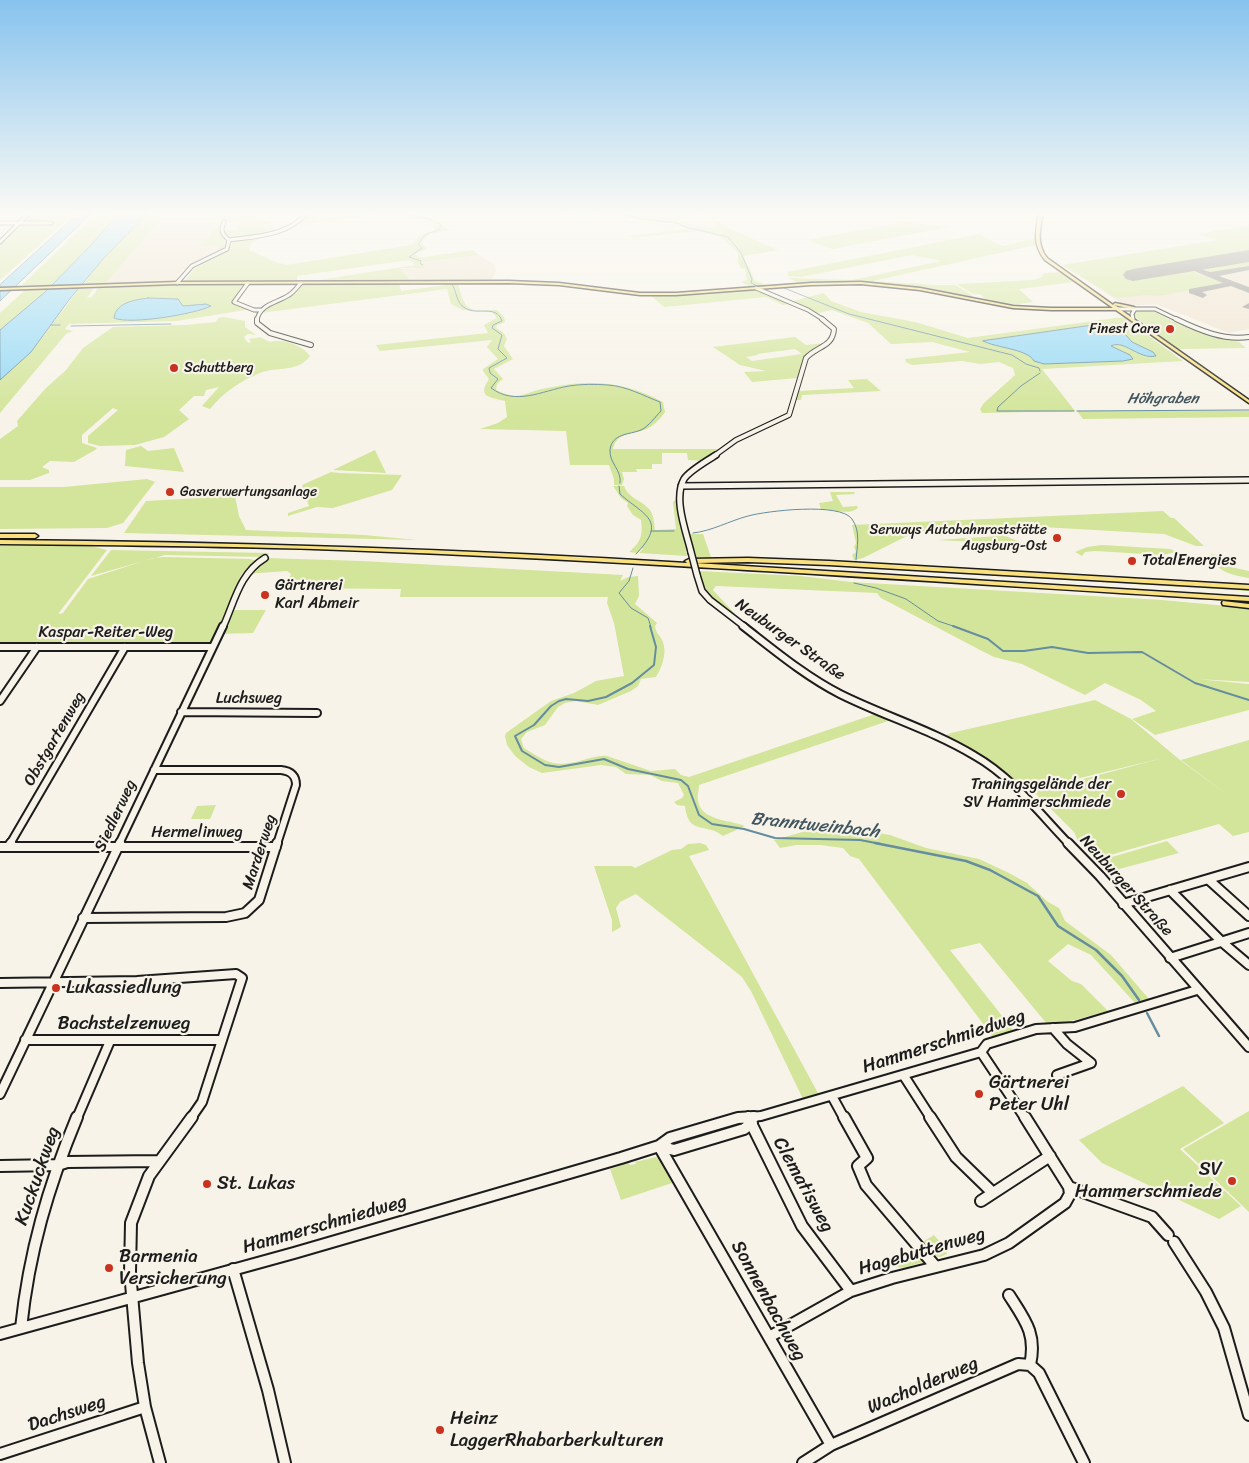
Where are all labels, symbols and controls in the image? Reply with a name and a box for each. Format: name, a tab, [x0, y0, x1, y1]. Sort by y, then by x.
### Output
place label: Finest Care	[1089, 321, 1160, 337]
marker: Finest Care	[1164, 323, 1176, 335]
place label: Schuttberg	[184, 360, 254, 376]
marker: Schuttberg	[168, 362, 180, 374]
water label: Höhgraben	[1127, 390, 1199, 408]
place label: Gasverwertungsanlage	[180, 484, 317, 500]
marker: Gasverwertungsanlage	[164, 486, 176, 498]
place label: Serways Autobahnraststätte Augsburg-Ost	[870, 522, 1047, 554]
marker: Serways Autobahnraststätte Augsburg-Ost	[1051, 532, 1063, 544]
place label: TotalEnergies	[1142, 551, 1236, 571]
marker: TotalEnergies	[1126, 555, 1138, 567]
place label: Gärtnerei Karl Abmeir	[275, 576, 359, 614]
marker: Gärtnerei Karl Abmeir	[259, 589, 271, 601]
street label: Neuburger Straße	[731, 595, 849, 685]
street label: Kaspar-Reiter-Weg	[39, 623, 173, 643]
street label: Obstgartenweg	[20, 688, 90, 790]
street label: Luchsweg	[216, 689, 282, 709]
place label: Traningsgelände der SV Hammerschmiede	[963, 775, 1111, 813]
street label: Siedlerweg	[91, 777, 141, 855]
marker: Traningsgelände der SV Hammerschmiede	[1115, 788, 1127, 800]
water label: Branntweinbach	[750, 809, 880, 843]
street label: Marderweg	[239, 812, 281, 892]
street label: Hermelinweg	[151, 823, 243, 843]
street label: Neuburger Straße	[1075, 831, 1177, 941]
place label: Lukassiedlung	[66, 977, 182, 999]
marker: Lukassiedlung	[50, 982, 62, 994]
street label: Hammerschmiedweg	[860, 1005, 1028, 1079]
street label: Bachstelzenweg	[57, 1013, 191, 1035]
place label: Gärtnerei Peter Uhl	[989, 1072, 1069, 1116]
marker: Gärtnerei Peter Uhl	[973, 1088, 985, 1100]
street label: Kuckuckweg	[10, 1124, 66, 1228]
street label: Clematisweg	[768, 1133, 838, 1237]
place label: SV Hammerschmiede	[1075, 1159, 1222, 1203]
place label: St. Lukas	[217, 1173, 295, 1195]
marker: SV Hammerschmiede	[1226, 1175, 1238, 1187]
marker: St. Lukas	[201, 1178, 213, 1190]
street label: Hammerschmiedweg	[240, 1191, 410, 1259]
street label: Hagebuttenweg	[856, 1223, 988, 1281]
street label: Sonnenbachweg	[726, 1237, 810, 1365]
place label: Barmenia Versicherung	[119, 1246, 227, 1290]
marker: Barmenia Versicherung	[103, 1262, 115, 1274]
street label: Wacholderweg	[864, 1352, 982, 1420]
street label: Dachsweg	[25, 1391, 109, 1437]
place label: Heinz LaggerRhabarberkulturen	[450, 1408, 664, 1452]
marker: Heinz LaggerRhabarberkulturen	[434, 1424, 446, 1436]

